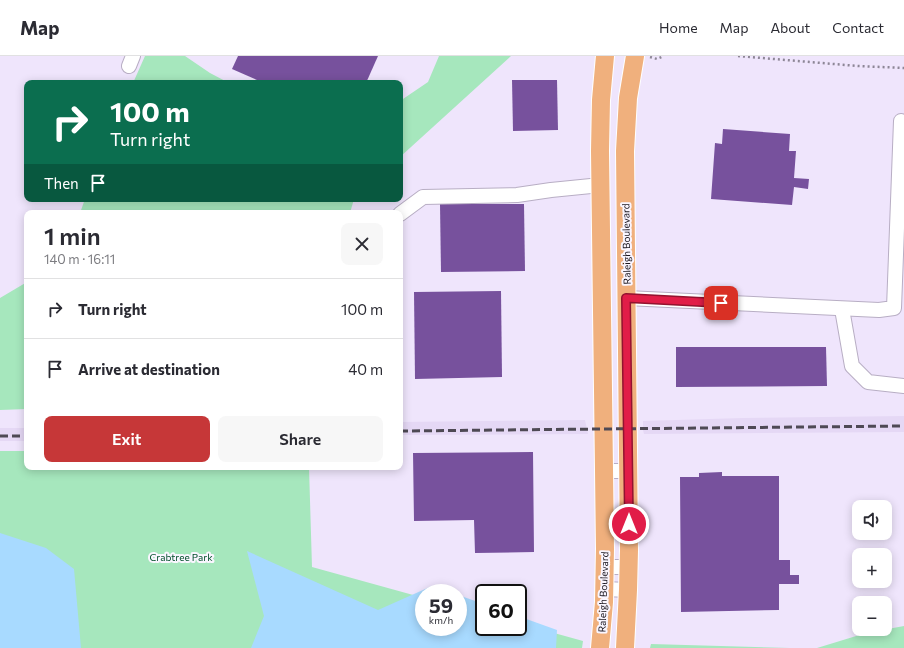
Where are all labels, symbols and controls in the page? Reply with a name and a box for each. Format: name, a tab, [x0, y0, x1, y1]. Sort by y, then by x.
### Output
text: Map	[20, 16, 59, 39]
text: Home	[659, 19, 698, 36]
text: Map	[720, 19, 748, 36]
text: About	[770, 19, 810, 36]
text: Contact	[832, 19, 884, 36]
text: 100 m	[110, 94, 190, 128]
icon: right	[44, 96, 96, 148]
text: Turn right	[110, 128, 190, 150]
icon: arrive	[87, 172, 109, 194]
text: Then	[44, 174, 79, 192]
street label: Raleigh Boulevard	[619, 203, 633, 285]
text: 1 min	[44, 221, 101, 250]
button: close	[341, 223, 383, 265]
text: 140 m · 16:11	[44, 251, 115, 267]
pin	[704, 286, 738, 320]
icon: arrive	[710, 292, 732, 314]
icon: right	[44, 298, 66, 320]
text: Turn right	[78, 300, 147, 318]
text: 100 m	[341, 300, 383, 318]
icon: arrive	[44, 358, 66, 380]
text: Arrive at destination	[78, 360, 220, 378]
text: 40 m	[348, 360, 383, 378]
button: Exit	[44, 416, 210, 462]
button: Share	[218, 416, 383, 462]
map controls	[852, 500, 892, 636]
button: sound	[852, 500, 892, 540]
position arrow	[608, 503, 650, 545]
button: +	[852, 548, 892, 588]
park label: Crabtree Park	[149, 551, 213, 563]
street label: Raleigh Boulevard	[596, 551, 610, 633]
speed limit sign: 60	[475, 584, 527, 636]
text: 59	[429, 593, 453, 617]
button: −	[852, 596, 892, 636]
text: km/h	[429, 614, 453, 626]

